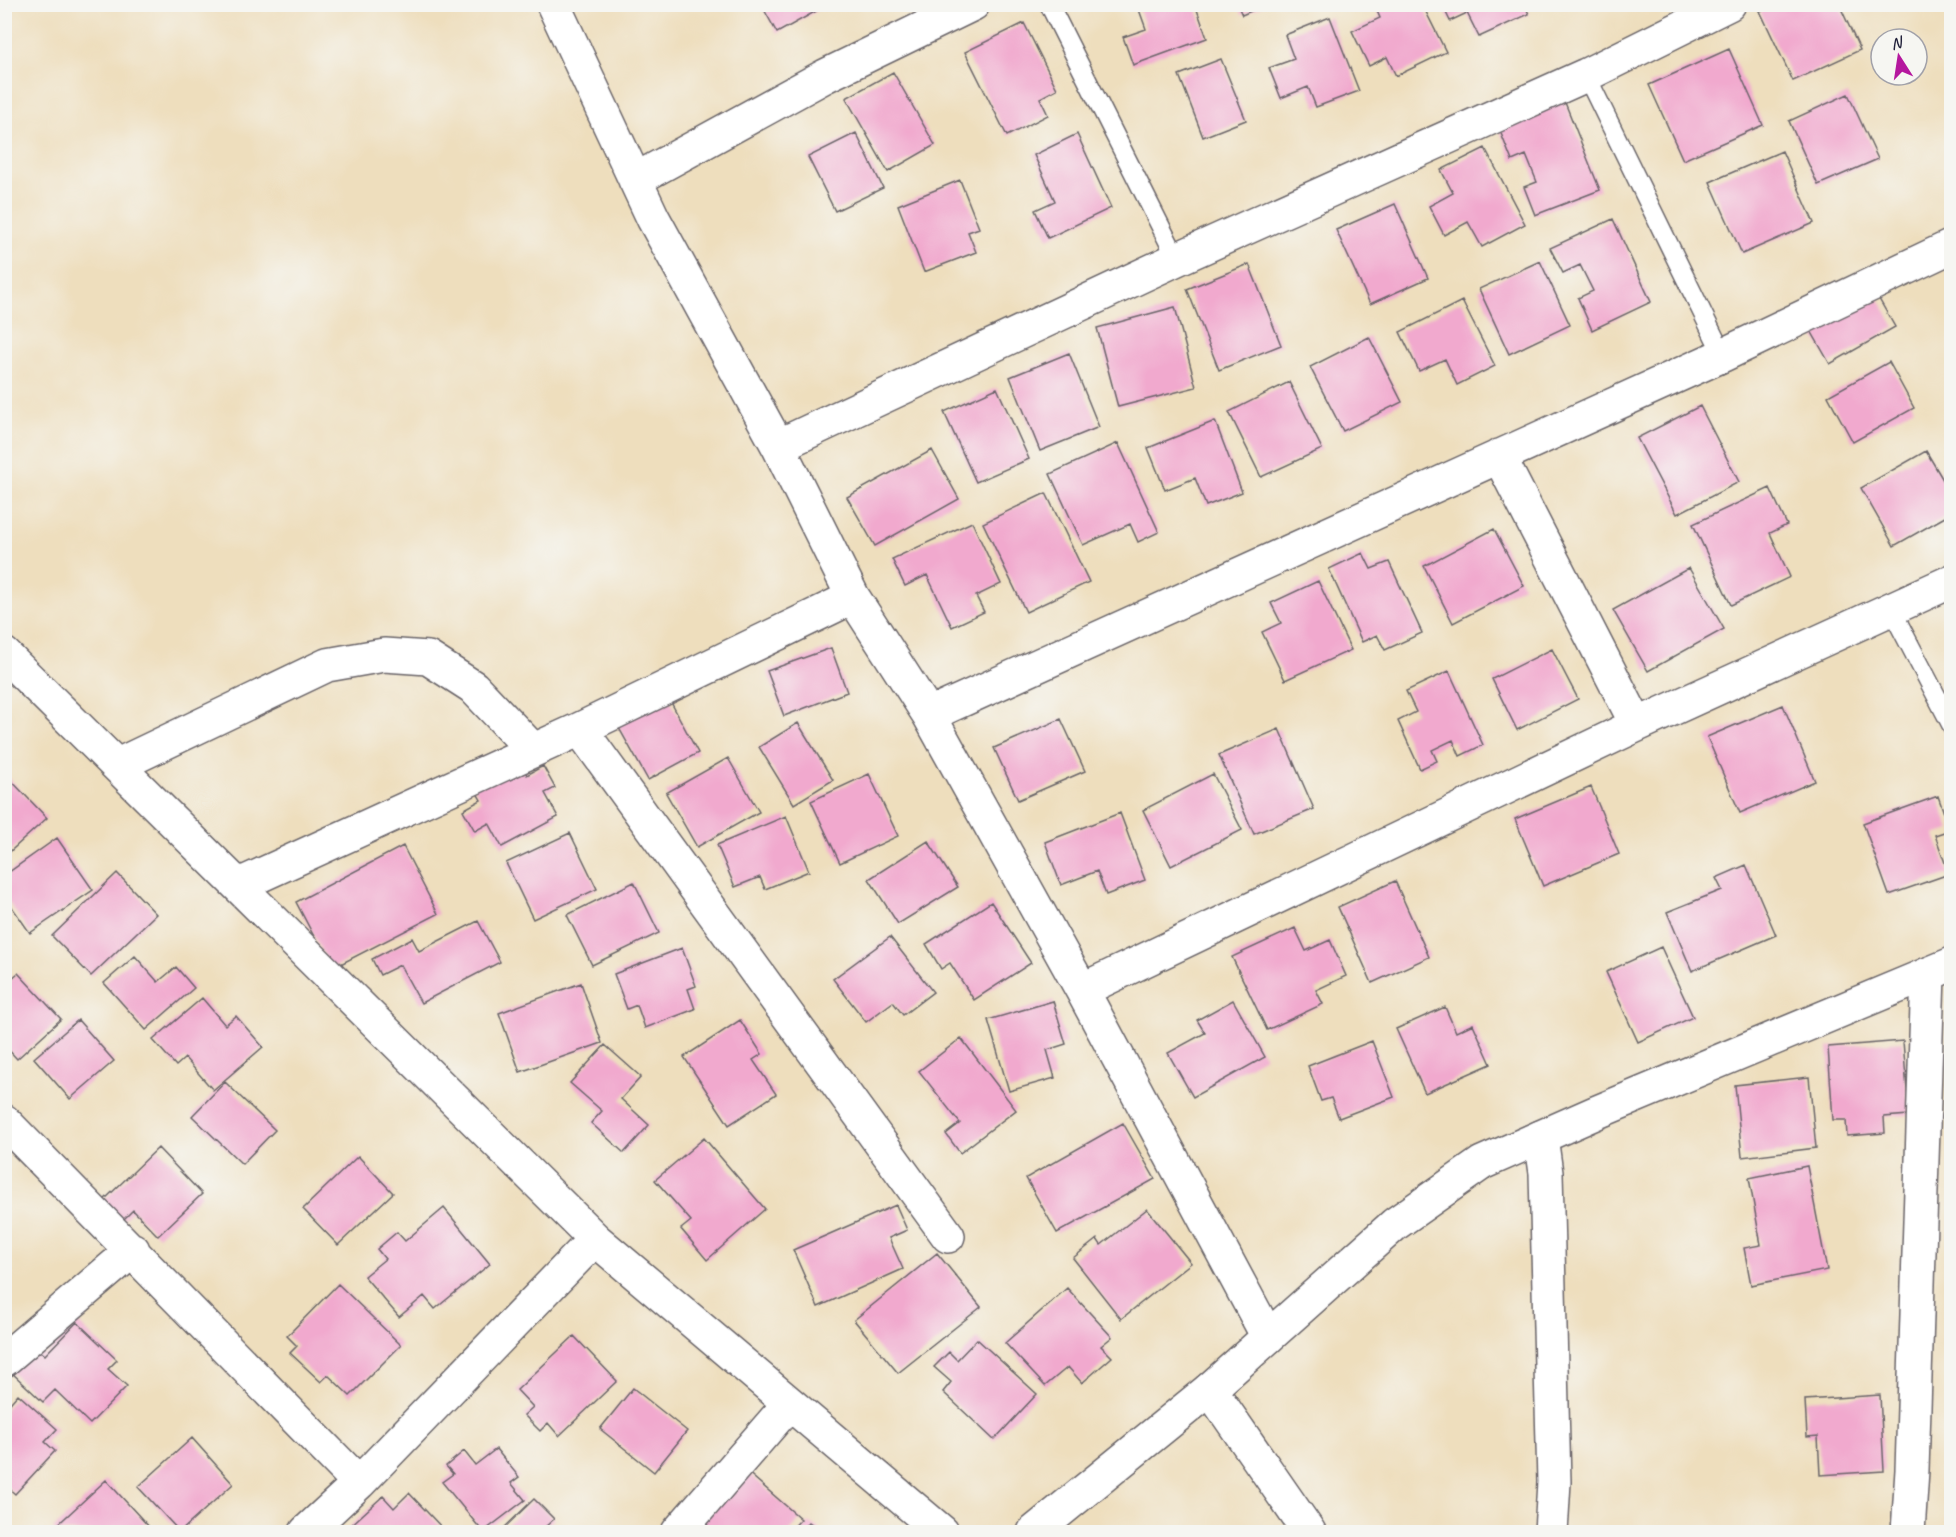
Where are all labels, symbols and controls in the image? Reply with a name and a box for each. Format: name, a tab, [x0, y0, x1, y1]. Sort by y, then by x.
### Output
north arrow	[1869, 27, 1929, 87]
text: N	[1889, 32, 1906, 54]

